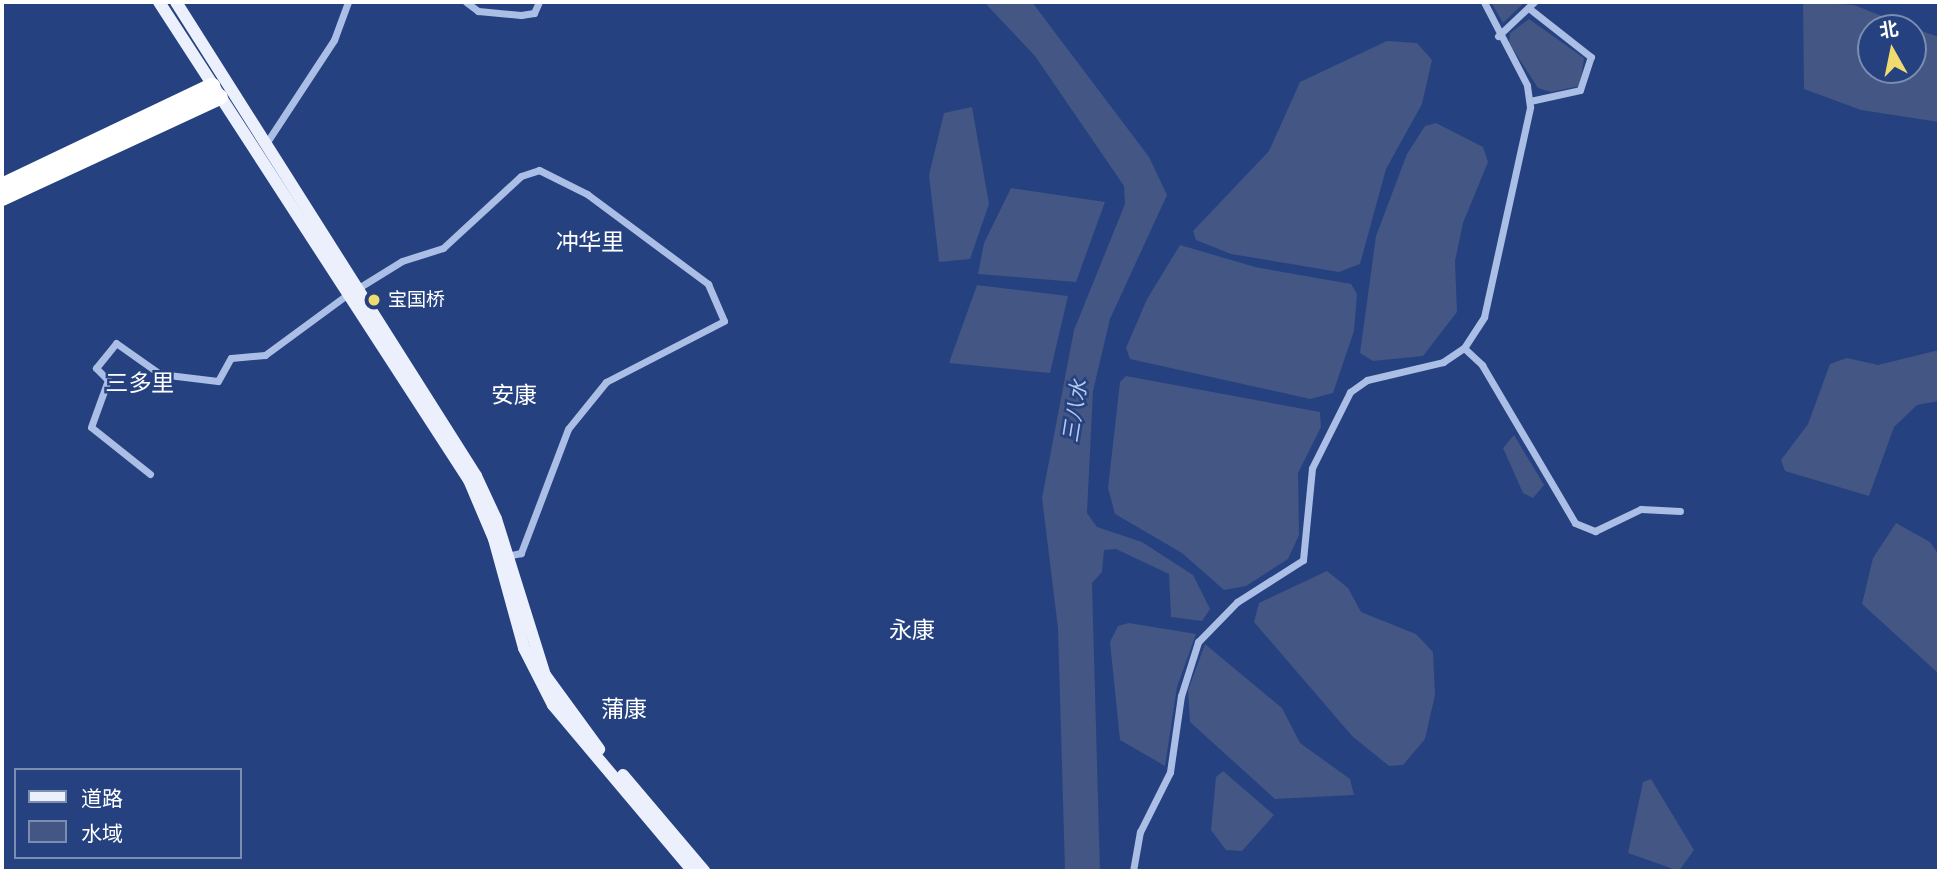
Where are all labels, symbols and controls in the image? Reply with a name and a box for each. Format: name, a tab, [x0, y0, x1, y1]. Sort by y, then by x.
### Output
north arrow	[1857, 14, 1927, 84]
text: 北	[1878, 17, 1900, 43]
district label: 冲华里	[556, 228, 624, 256]
place label: 宝国桥	[388, 289, 445, 311]
marker: 宝国桥	[366, 292, 382, 308]
district label: 三多里	[106, 369, 174, 397]
water label: 三八水	[1058, 378, 1092, 444]
district label: 安康	[491, 381, 537, 409]
district label: 永康	[889, 616, 935, 644]
district label: 蒲康	[601, 695, 647, 723]
legend	[14, 768, 242, 859]
text: 道路	[81, 786, 123, 811]
text: 水域	[81, 821, 123, 846]

